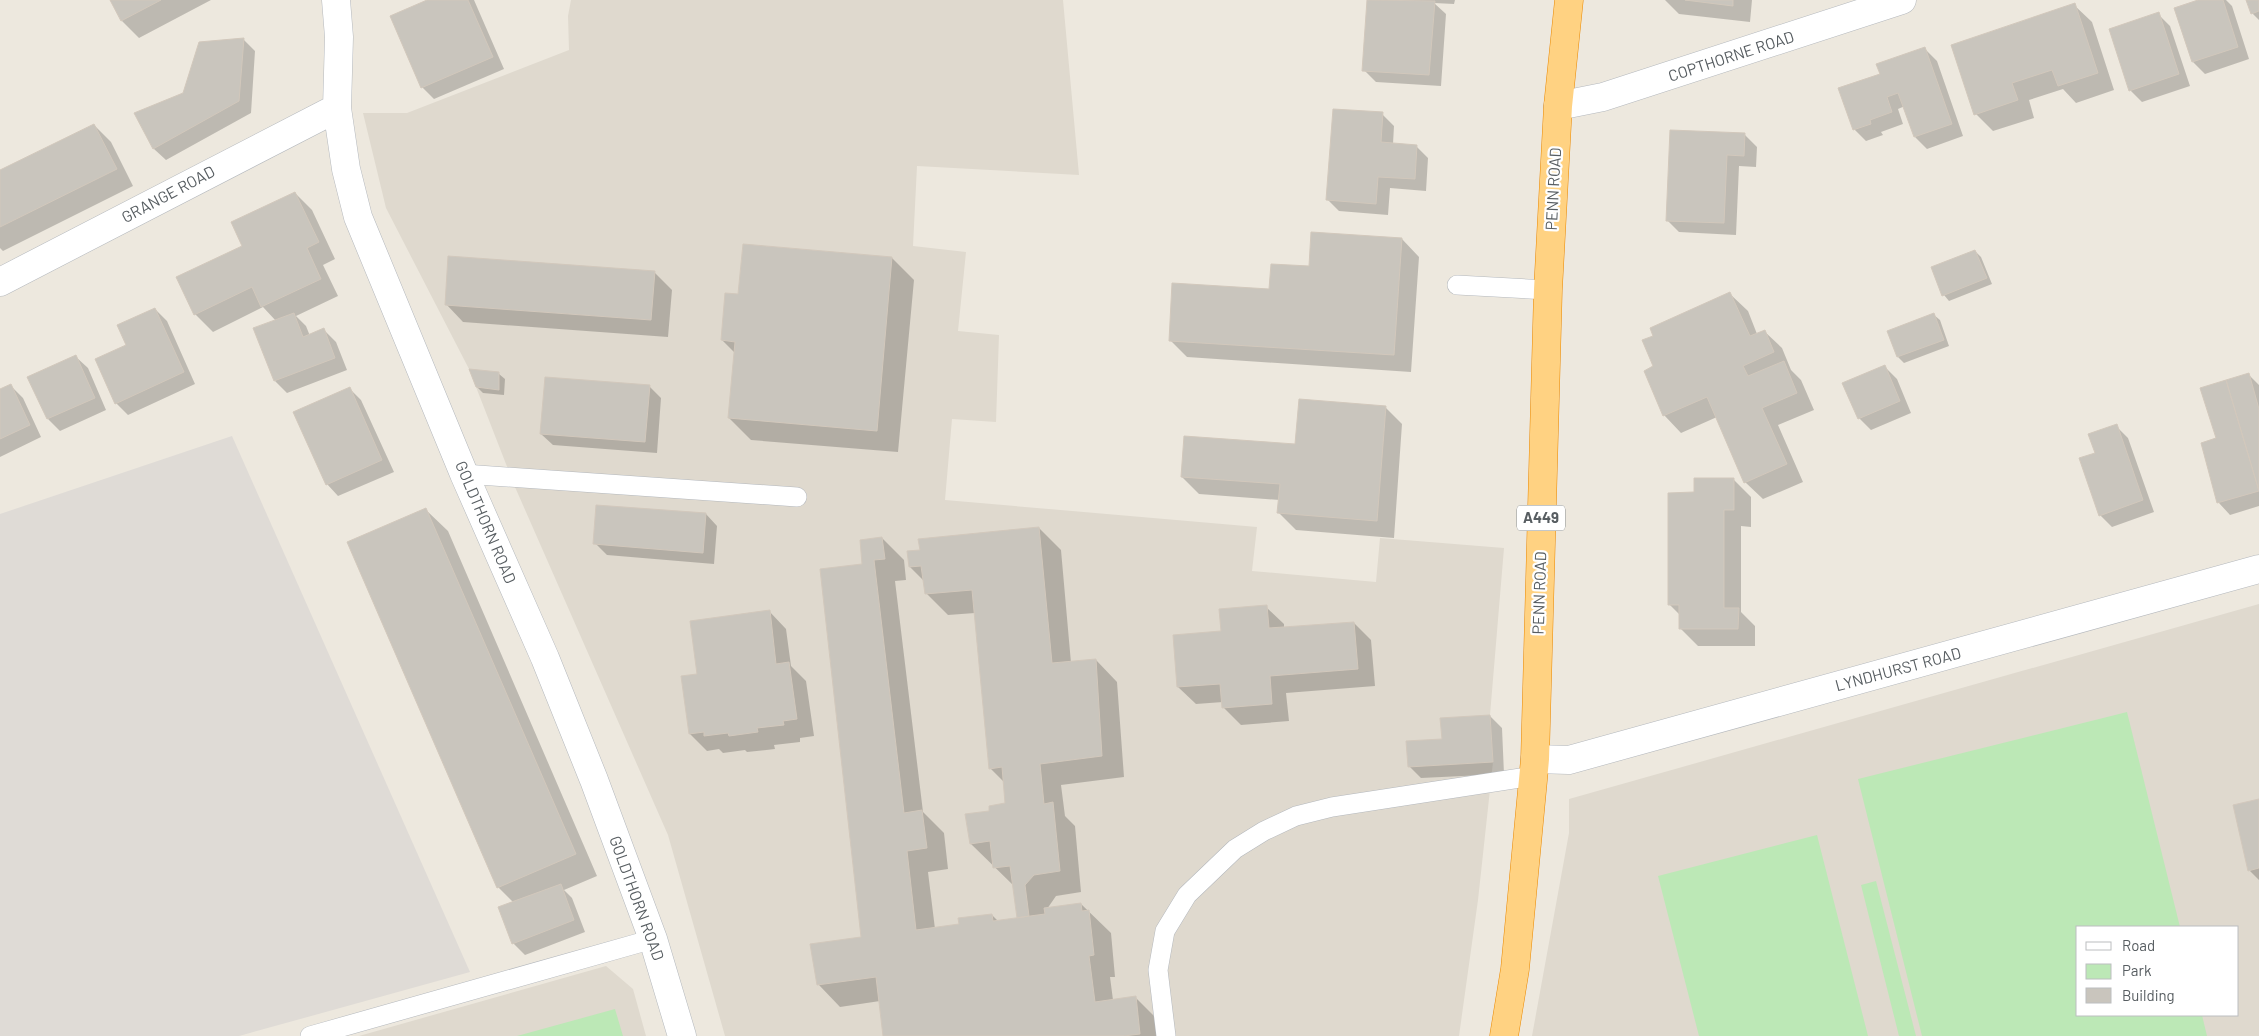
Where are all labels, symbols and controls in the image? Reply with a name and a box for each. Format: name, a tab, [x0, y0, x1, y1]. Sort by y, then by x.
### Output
street label: COPTHORNE ROAD	[1665, 26, 1796, 85]
street label: PENN ROAD	[1541, 147, 1564, 231]
street label: GRANGE ROAD	[118, 161, 218, 226]
street label: GOLDTHORN ROAD	[452, 458, 521, 586]
road number: A449	[1517, 506, 1565, 530]
street label: PENN ROAD	[1528, 551, 1549, 635]
street label: LYNDHURST ROAD	[1833, 643, 1963, 694]
street label: GOLDTHORN ROAD	[606, 833, 669, 963]
legend	[2076, 926, 2239, 1016]
text: Road	[2122, 936, 2155, 954]
text: Park	[2122, 961, 2152, 979]
text: Building	[2122, 986, 2175, 1004]

